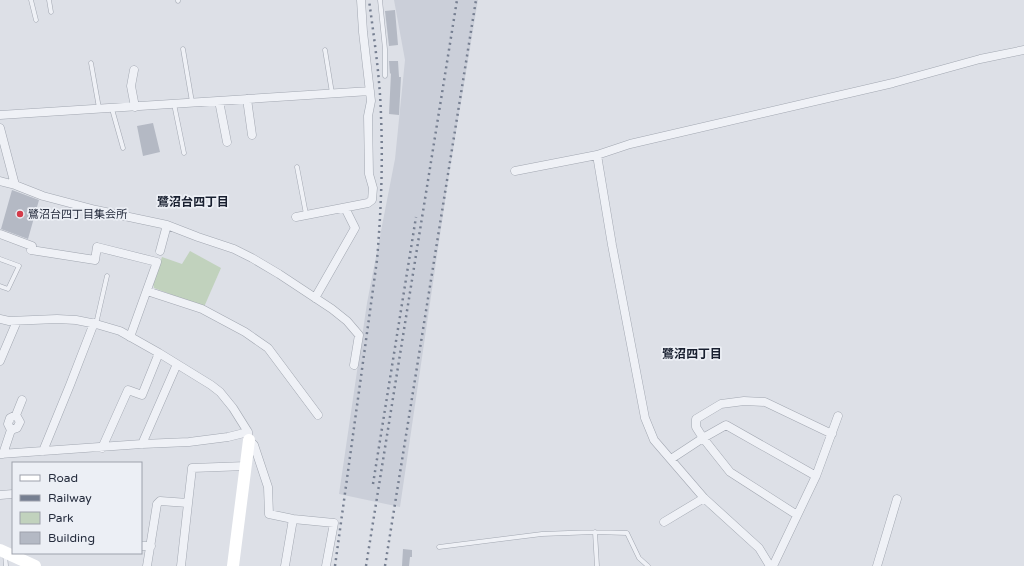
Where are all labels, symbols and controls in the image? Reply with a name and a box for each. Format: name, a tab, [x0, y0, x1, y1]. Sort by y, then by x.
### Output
district label: 鷺沼台四丁目	[157, 195, 229, 209]
place label: 鷺沼台四丁目集会所	[28, 208, 128, 221]
marker: 鷺沼台四丁目集会所	[15, 209, 25, 219]
district label: 鷺沼四丁目	[662, 347, 722, 361]
legend	[12, 462, 142, 554]
text: Road	[48, 471, 78, 485]
text: Railway	[48, 491, 92, 505]
text: Park	[48, 511, 74, 525]
text: Building	[48, 531, 95, 545]

